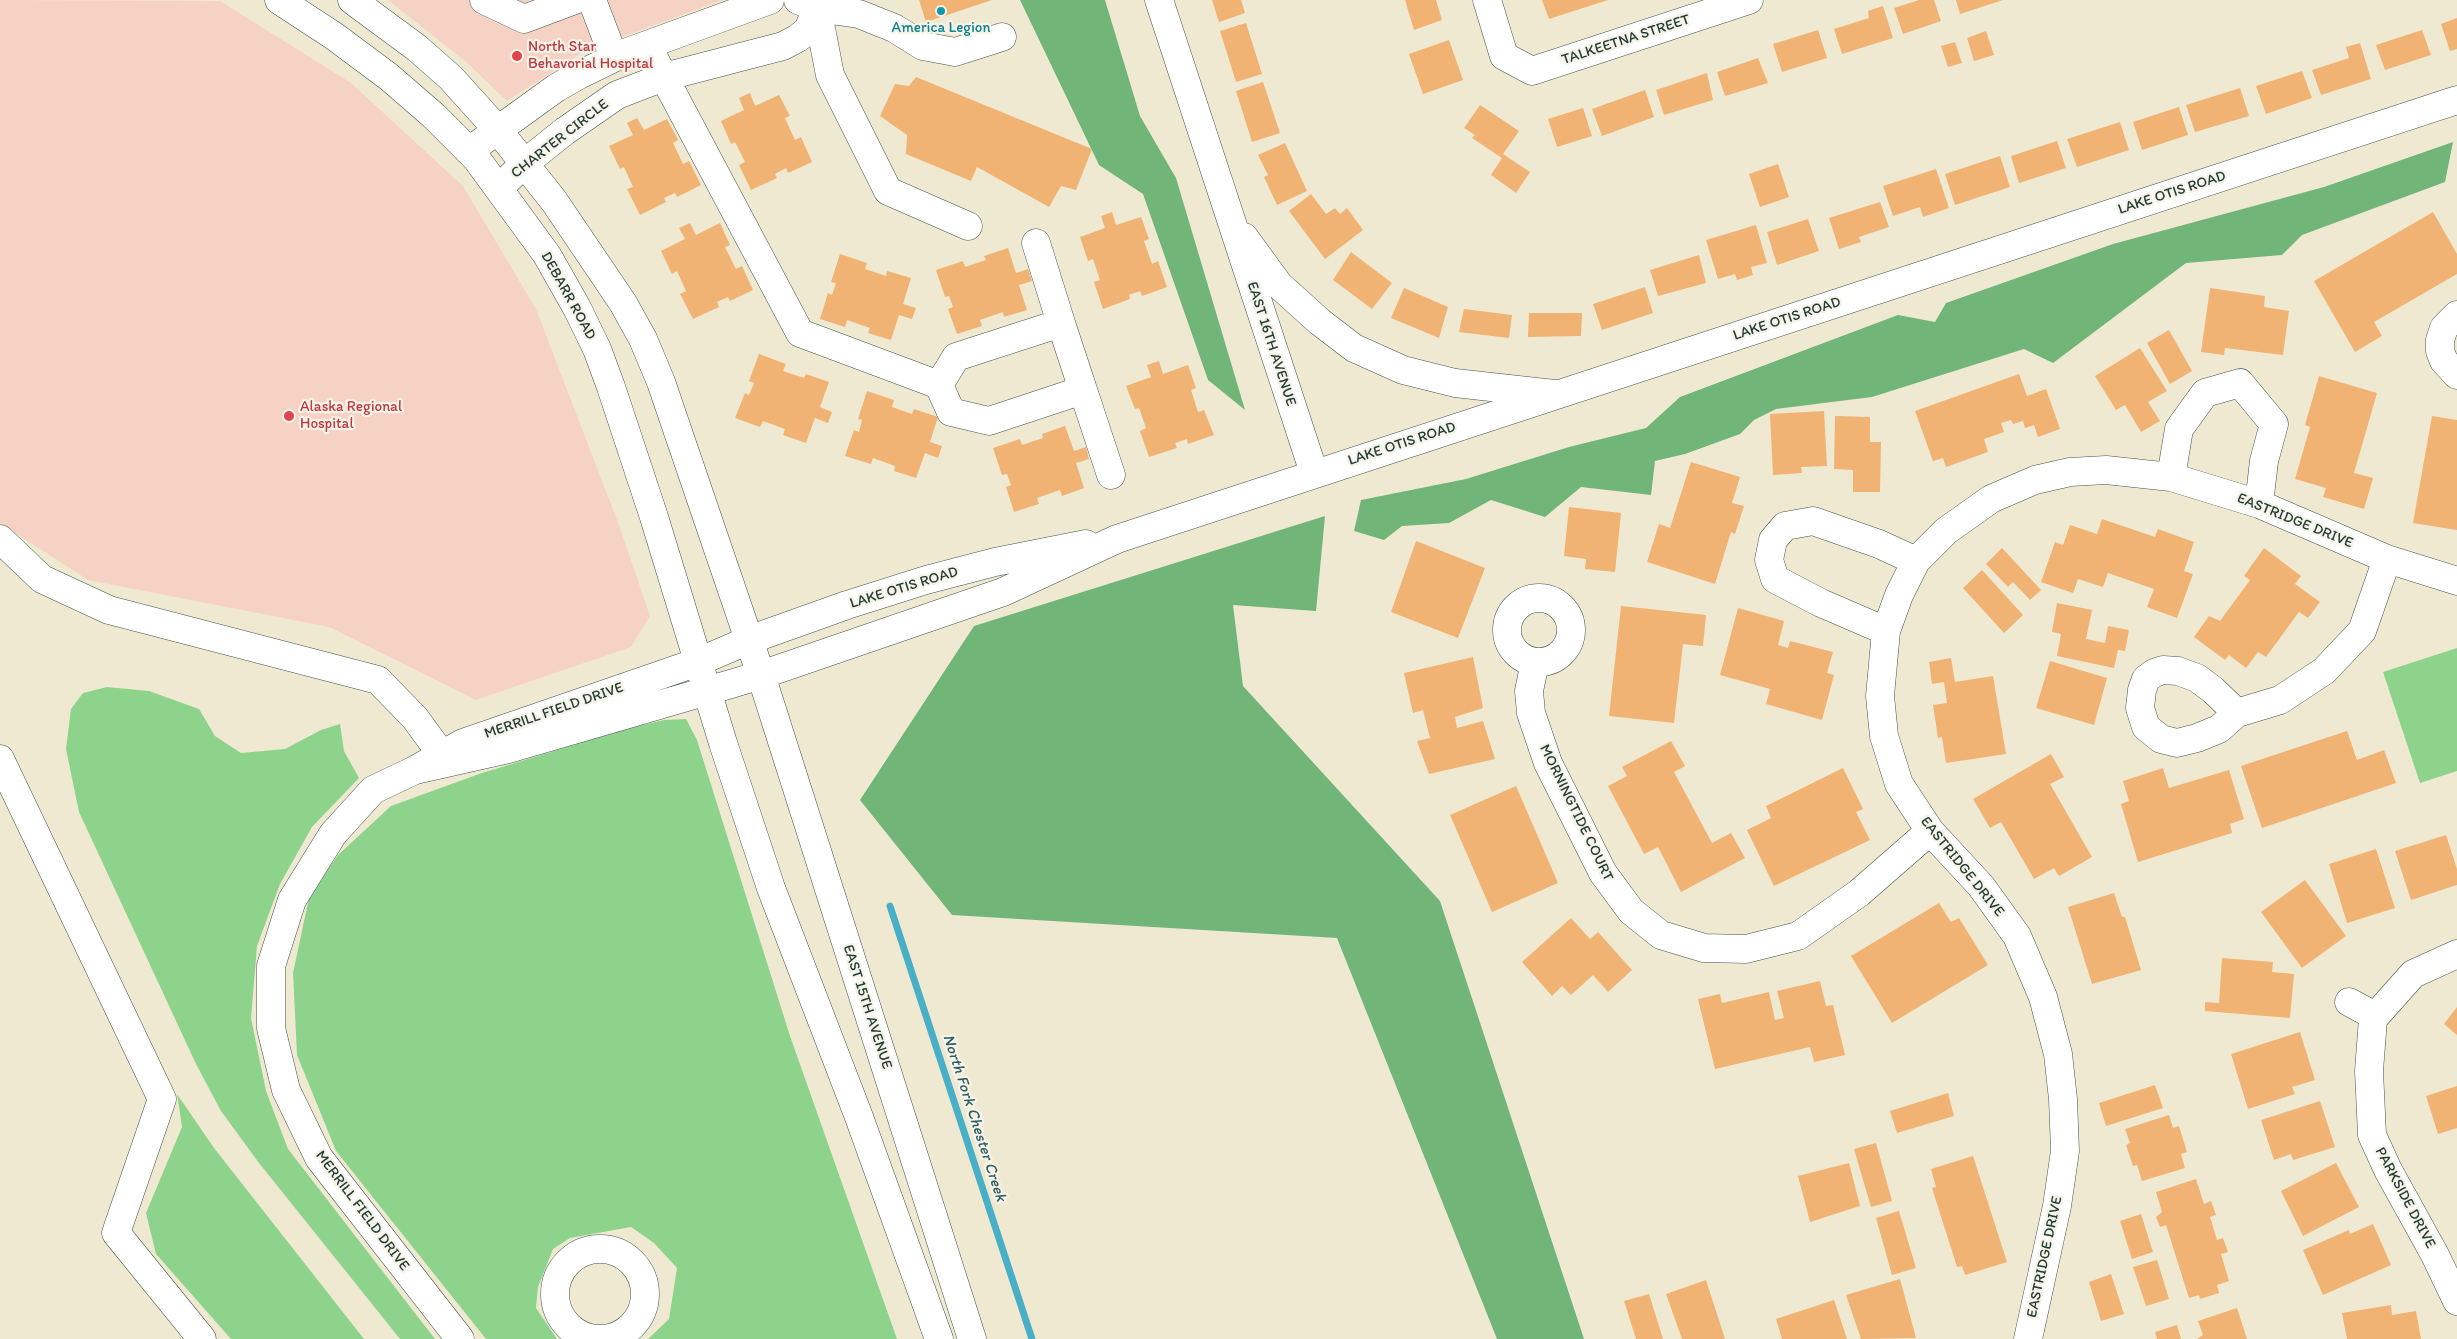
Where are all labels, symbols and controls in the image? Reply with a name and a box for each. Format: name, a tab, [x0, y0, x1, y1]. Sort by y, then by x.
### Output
marker: America Legion	[935, 5, 947, 17]
street label: TALKEETNA STREET	[1560, 11, 1692, 69]
place label: America Legion	[892, 19, 990, 37]
place label: North Star Behavorial Hospital	[528, 38, 653, 73]
marker: North Star Behavorial Hospital	[510, 49, 524, 63]
street label: CHARTER CIRCLE	[508, 95, 612, 183]
street label: LAKE OTIS ROAD	[2116, 167, 2228, 219]
street label: DEBARR ROAD	[536, 249, 600, 343]
street label: EAST 16TH AVENUE	[1242, 279, 1300, 409]
street label: LAKE OTIS ROAD	[1731, 293, 1843, 345]
place label: Alaska Regional Hospital	[300, 398, 402, 433]
marker: Alaska Regional Hospital	[282, 409, 296, 423]
street label: LAKE OTIS ROAD	[1346, 418, 1458, 470]
street label: EASTRIDGE DRIVE	[2234, 490, 2356, 552]
street label: LAKE OTIS ROAD	[848, 563, 960, 613]
street label: MERRILL FIELD DRIVE	[482, 679, 626, 743]
street label: MORNINGTIDE COURT	[1535, 742, 1617, 884]
street label: EASTRIDGE DRIVE	[1916, 813, 2008, 921]
street label: EAST 15TH AVENUE	[838, 943, 896, 1071]
water label: North Fork Chester Creek	[938, 1032, 1010, 1204]
street label: PARKSIDE DRIVE	[2371, 1144, 2439, 1252]
street label: MERRILL FIELD DRIVE	[311, 1147, 413, 1275]
street label: EASTRIDGE DRIVE	[2023, 1195, 2067, 1319]

